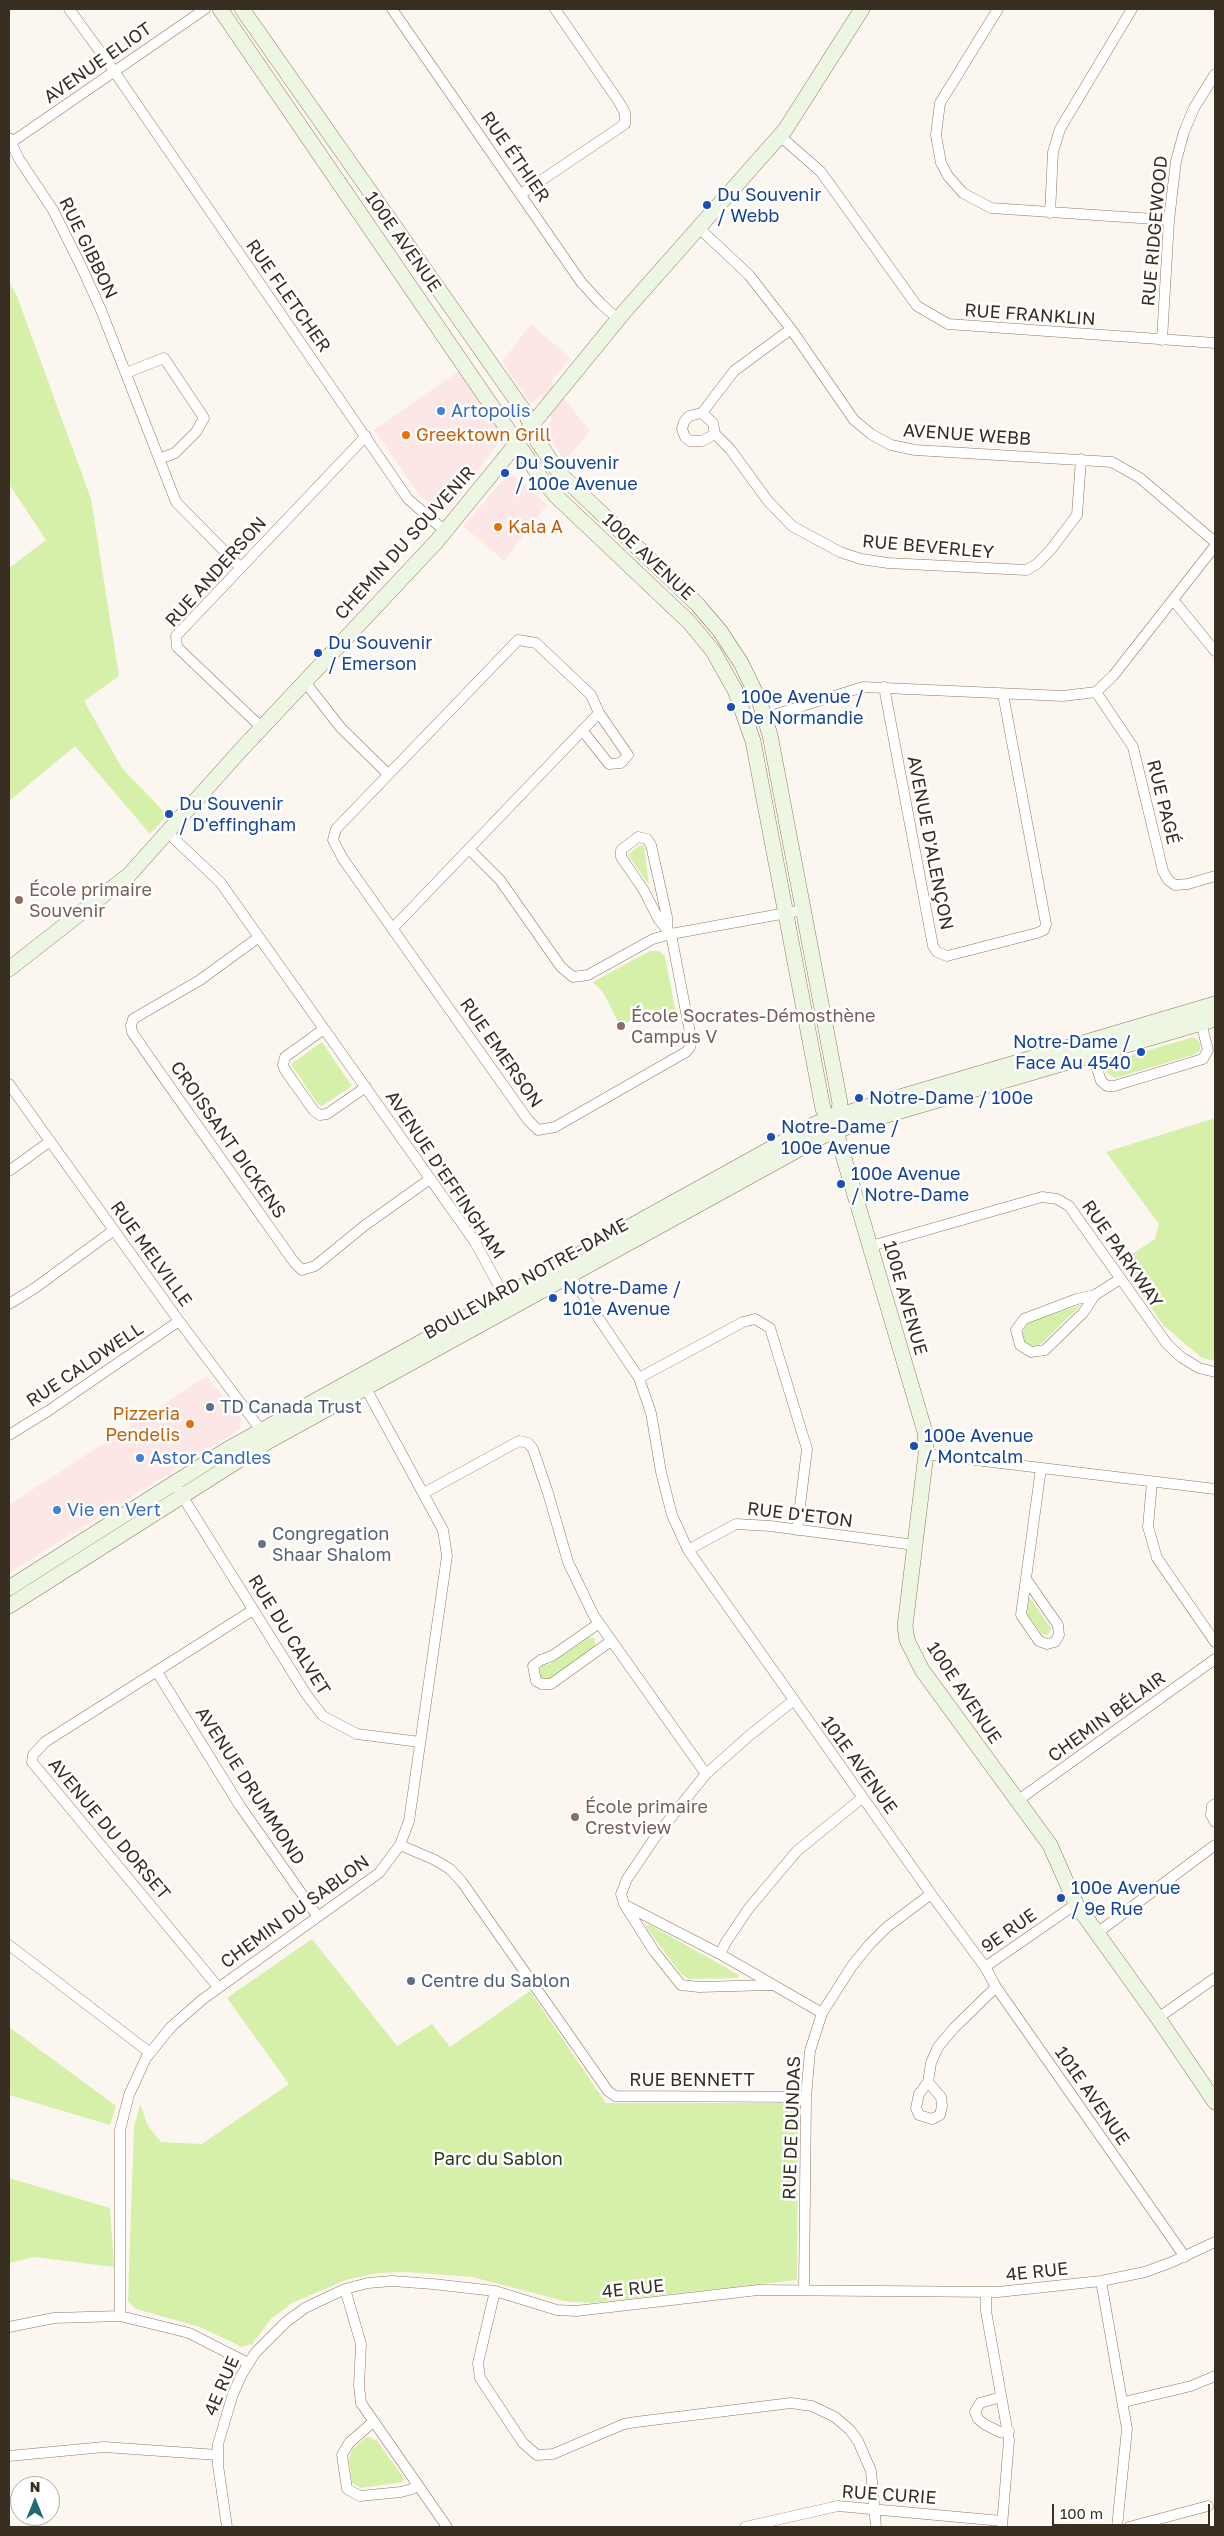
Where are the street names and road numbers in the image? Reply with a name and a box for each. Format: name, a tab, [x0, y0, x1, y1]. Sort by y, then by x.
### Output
street label: AVENUE ELIOT	[40, 18, 156, 108]
street label: RUE ÉTHIER	[476, 108, 554, 206]
street label: RUE RIDGEWOOD	[1138, 155, 1172, 307]
street label: 100E AVENUE	[360, 188, 446, 296]
street label: RUE GIBBON	[54, 194, 122, 302]
street label: RUE FLETCHER	[241, 235, 335, 357]
street label: RUE FRANKLIN	[964, 300, 1096, 330]
street label: AVENUE WEBB	[902, 420, 1032, 450]
street label: CHEMIN DU SOUVENIR	[330, 462, 480, 624]
street label: 100E AVENUE	[598, 509, 698, 605]
street label: RUE ANDERSON	[161, 512, 271, 632]
street label: RUE BEVERLEY	[861, 530, 995, 564]
street label: AVENUE D'ALENÇON	[903, 754, 957, 932]
street label: RUE PAGÉ	[1142, 757, 1184, 847]
street label: RUE EMERSON	[455, 994, 547, 1112]
street label: CROISSANT DICKENS	[166, 1057, 290, 1223]
street label: AVENUE D'EFFINGHAM	[381, 1087, 509, 1263]
street label: RUE PARKWAY	[1077, 1196, 1167, 1312]
street label: RUE MELVILLE	[106, 1197, 196, 1311]
street label: BOULEVARD NOTRE-DAME	[420, 1214, 632, 1344]
street label: 100E AVENUE	[878, 1238, 932, 1358]
street label: RUE CALDWELL	[23, 1318, 147, 1412]
street label: RUE D'ETON	[746, 1498, 854, 1532]
street label: RUE DU CALVET	[243, 1571, 335, 1699]
street label: 100E AVENUE	[922, 1638, 1006, 1748]
street label: CHEMIN BÉLAIR	[1044, 1667, 1170, 1767]
street label: AVENUE DRUMMOND	[191, 1703, 309, 1869]
street label: 101E AVENUE	[816, 1712, 902, 1818]
street label: AVENUE DU DORSET	[44, 1754, 174, 1904]
street label: CHEMIN DU SABLON	[216, 1851, 374, 1973]
street label: 9E RUE	[977, 1904, 1041, 1958]
street label: 101E AVENUE	[1050, 2043, 1134, 2149]
street label: RUE DE DUNDAS	[779, 2056, 805, 2200]
street label: RUE BENNETT	[629, 2069, 755, 2091]
street label: 4E RUE	[1005, 2258, 1069, 2286]
street label: 4E RUE	[601, 2275, 665, 2303]
street label: 4E RUE	[200, 2353, 244, 2419]
street label: RUE CURIE	[841, 2481, 937, 2509]

